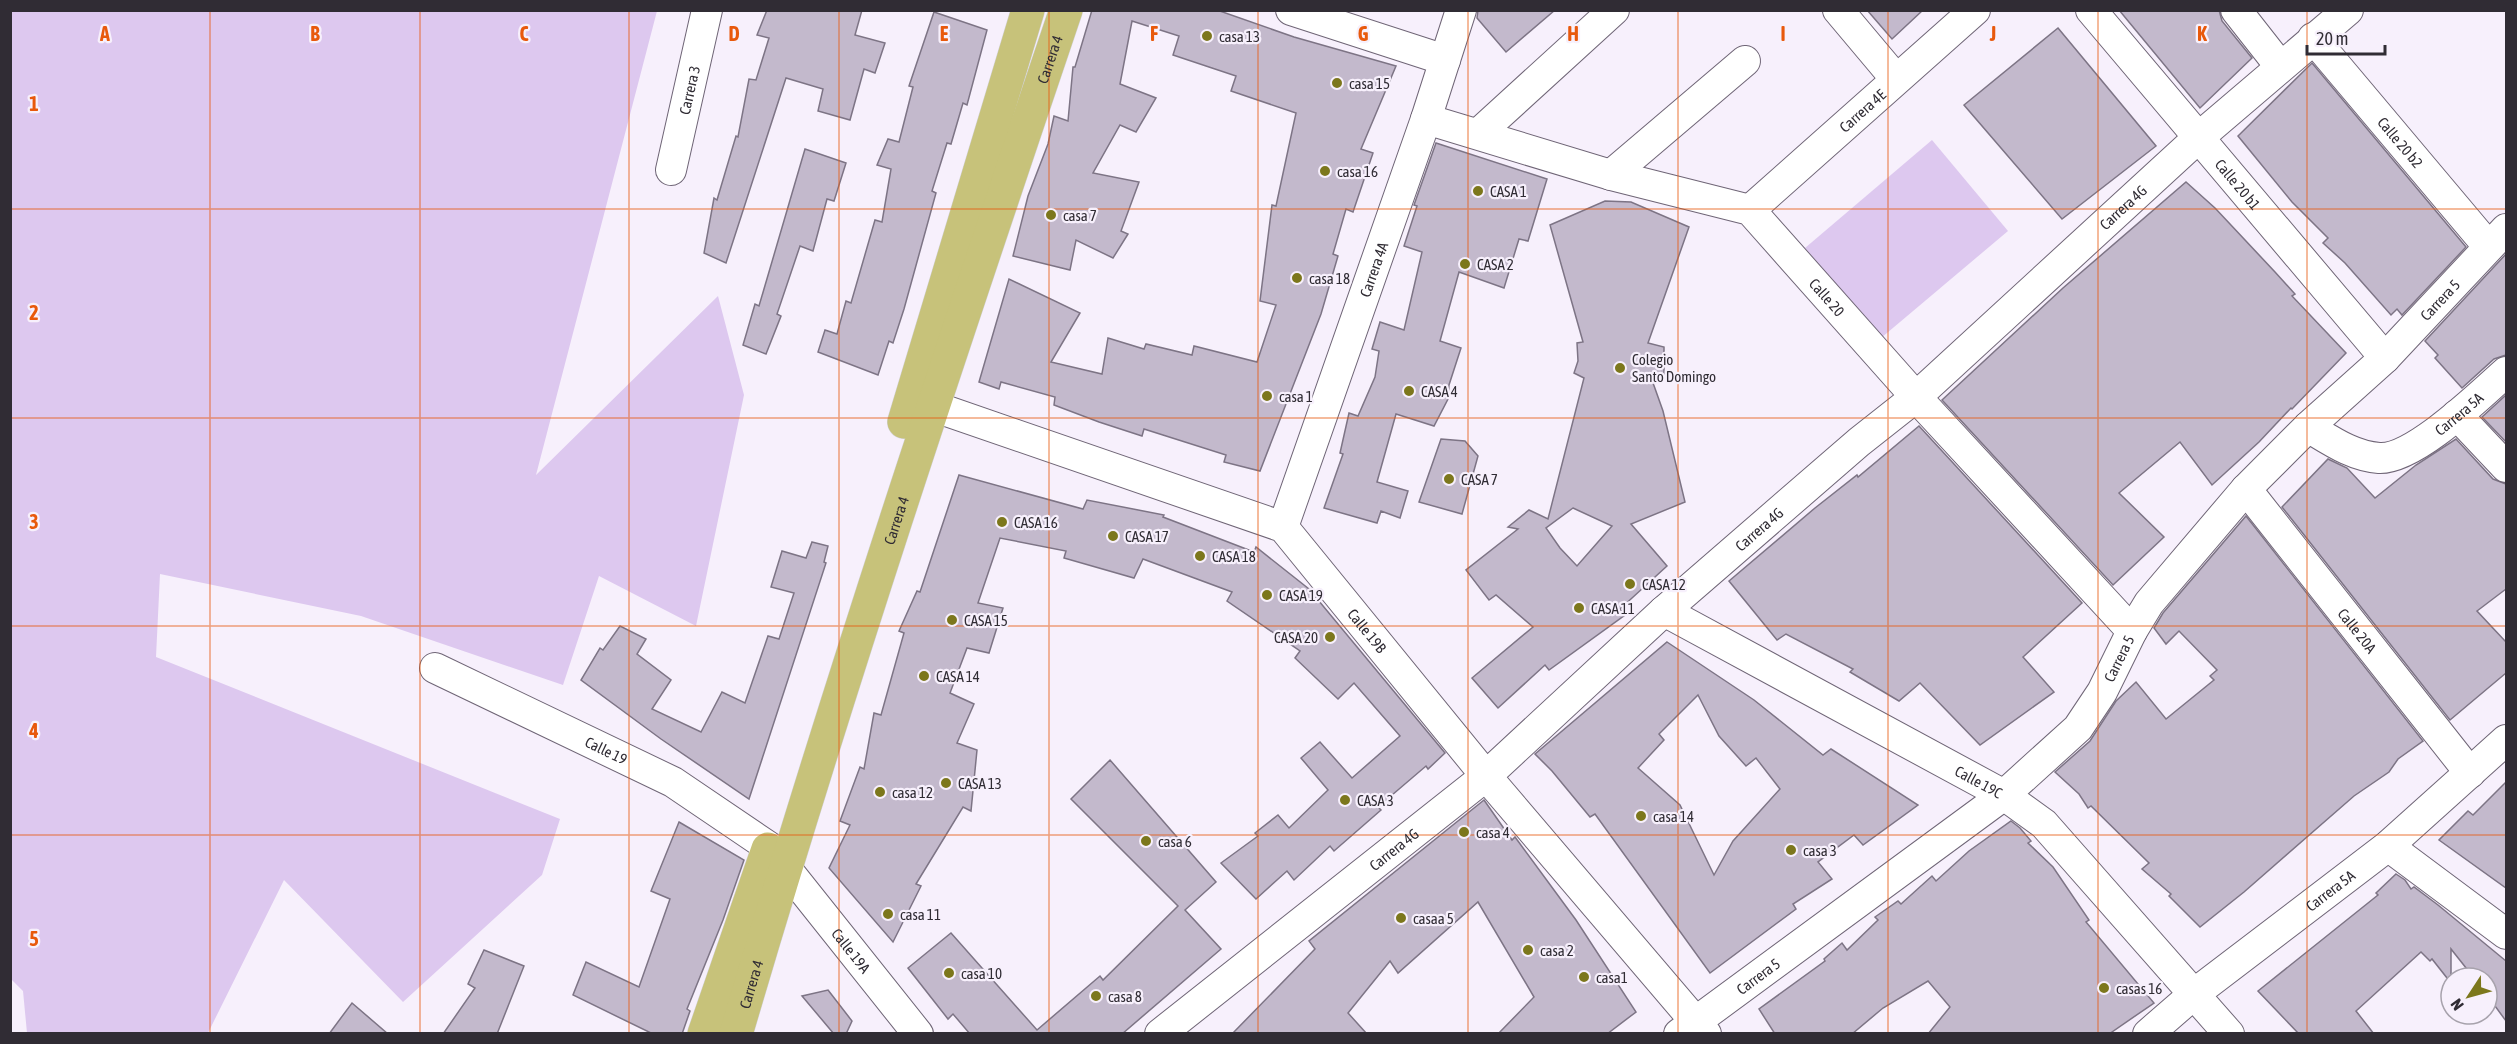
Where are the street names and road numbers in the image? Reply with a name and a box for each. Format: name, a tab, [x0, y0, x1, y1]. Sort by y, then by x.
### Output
street label: Carrera 4	[1033, 33, 1065, 85]
street label: Carrera 3	[675, 64, 703, 116]
street label: Carrera 4E	[1836, 85, 1889, 135]
street label: Calle 20 b2	[2374, 113, 2427, 171]
street label: Calle 20 b1	[2212, 155, 2264, 213]
street label: Carrera 4G	[2096, 181, 2150, 233]
street label: Carrera 4A	[1356, 239, 1391, 299]
street label: Calle 20	[1806, 275, 1848, 319]
street label: Carrera 5	[2417, 276, 2463, 324]
street label: Carrera 5A	[2431, 388, 2487, 438]
street label: Carrera 4	[880, 494, 912, 547]
street label: Carrera 4G	[1732, 503, 1786, 554]
street label: Calle 19B	[1344, 605, 1390, 656]
street label: Calle 20A	[2335, 605, 2381, 656]
street label: Carrera 5	[2100, 632, 2137, 684]
street label: Calle 19	[583, 733, 630, 767]
street label: Calle 19C	[1952, 762, 2006, 801]
street label: Carrera 4G	[1366, 824, 1422, 874]
street label: Carrera 5A	[2302, 866, 2358, 914]
street label: Calle 19A	[829, 925, 875, 976]
street label: Carrera 5	[1733, 954, 1783, 998]
street label: Carrera 4	[736, 958, 766, 1010]

